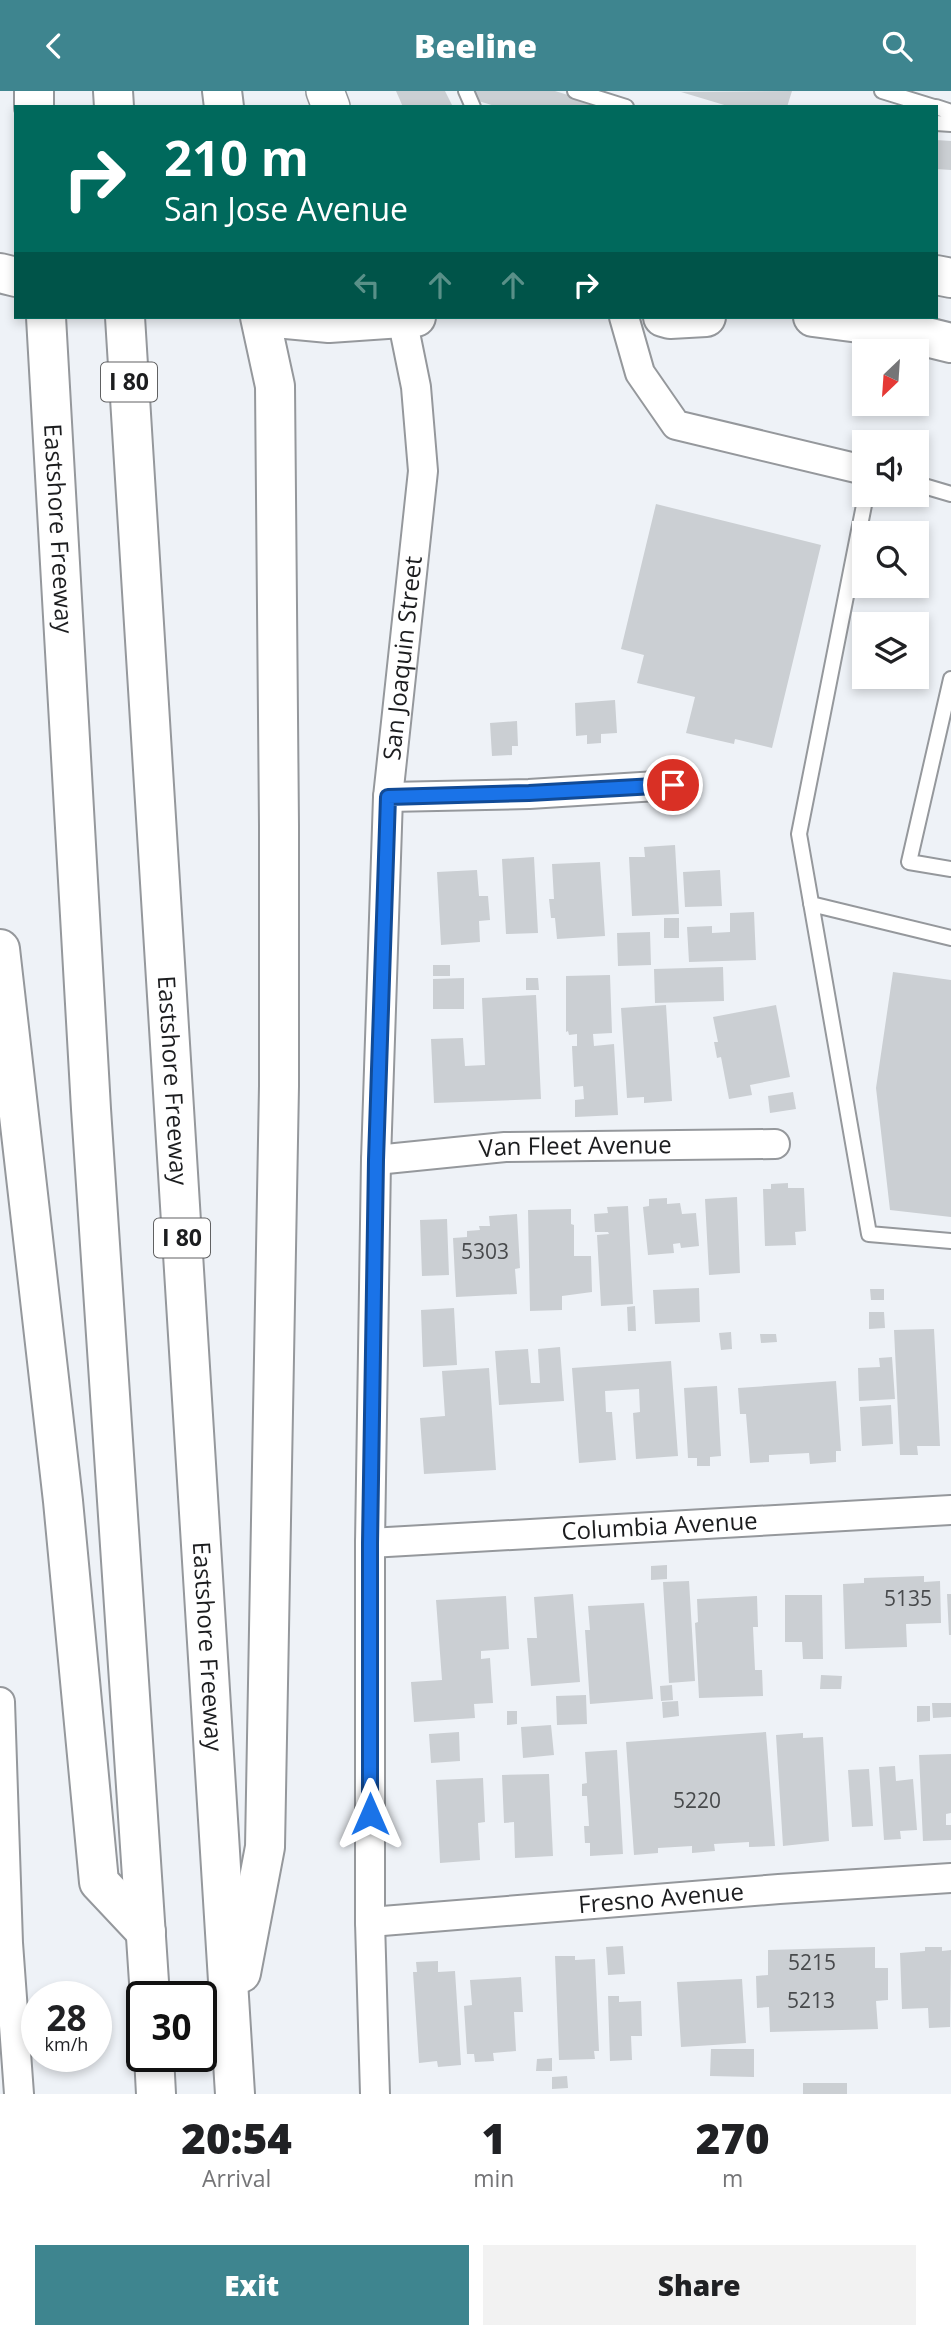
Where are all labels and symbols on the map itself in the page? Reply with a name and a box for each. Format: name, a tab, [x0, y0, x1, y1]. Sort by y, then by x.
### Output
north arrow	[852, 339, 929, 417]
road number: I 80	[101, 363, 157, 401]
street label: Eastshore Freeway	[37, 423, 82, 635]
street label: San Joaquin Street	[374, 554, 429, 762]
pin	[643, 755, 703, 815]
street label: Eastshore Freeway	[151, 975, 197, 1187]
street label: Van Fleet Avenue	[477, 1127, 672, 1165]
road number: I 80	[154, 1219, 210, 1257]
house number: 5303	[461, 1237, 509, 1265]
street label: Columbia Avenue	[560, 1503, 758, 1547]
street label: Eastshore Freeway	[186, 1541, 232, 1753]
house number: 5135	[884, 1584, 932, 1612]
position arrow	[333, 1777, 407, 1851]
house number: 5220	[673, 1786, 721, 1814]
street label: Fresno Avenue	[577, 1874, 745, 1920]
house number: 5215	[788, 1948, 836, 1976]
speed limit sign: 30	[126, 1981, 217, 2072]
house number: 5213	[787, 1986, 835, 2014]

